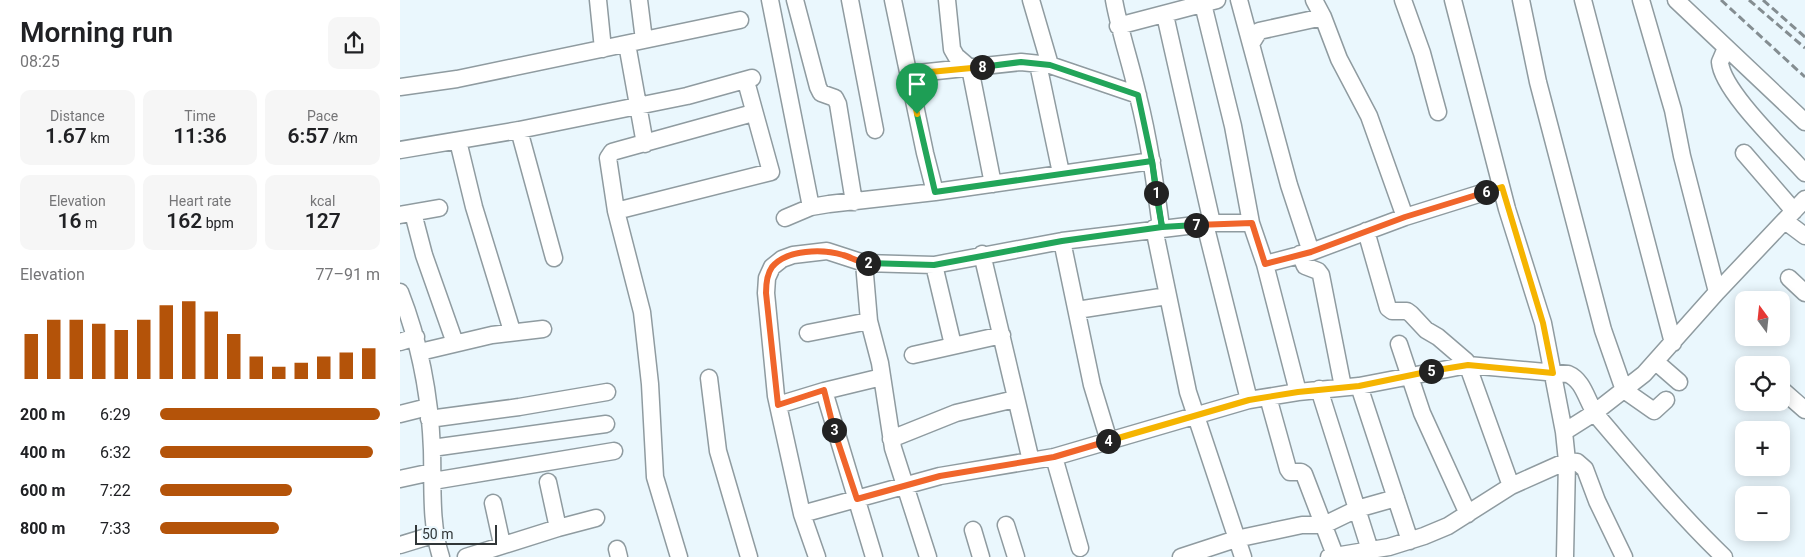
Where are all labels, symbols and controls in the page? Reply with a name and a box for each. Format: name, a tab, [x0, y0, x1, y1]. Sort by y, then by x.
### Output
text: Morning run	[20, 16, 173, 49]
button: share	[328, 17, 380, 69]
text: 08:25	[20, 52, 60, 71]
pin: 8	[970, 54, 994, 80]
text: 8	[978, 59, 987, 75]
pin	[896, 63, 938, 114]
icon: arrive	[903, 70, 931, 98]
text: Distance	[50, 108, 105, 124]
text: Time	[184, 108, 216, 124]
text: Pace	[307, 108, 338, 124]
text: 1.67	[45, 124, 87, 148]
text: 11:36	[173, 124, 227, 148]
text: 6:57	[287, 124, 329, 148]
text: km	[87, 130, 110, 146]
text: /km	[329, 130, 358, 146]
pin: 1	[1144, 180, 1168, 206]
pin: 6	[1474, 180, 1498, 204]
text: 6	[1482, 184, 1491, 200]
text: 1	[1152, 185, 1161, 201]
text: Elevation	[49, 193, 106, 209]
text: Heart rate	[169, 193, 231, 209]
text: kcal	[310, 193, 335, 209]
text: 16	[57, 209, 81, 233]
text: 162	[166, 209, 202, 233]
text: 127	[305, 209, 341, 233]
pin: 7	[1184, 212, 1208, 238]
text: m	[81, 215, 97, 231]
text: bpm	[202, 215, 234, 231]
text: 7	[1192, 217, 1201, 233]
pin: 2	[856, 250, 880, 276]
text: 2	[864, 255, 873, 271]
text: Elevation	[20, 265, 85, 284]
text: 77–91 m	[316, 265, 380, 284]
north arrow	[1735, 291, 1790, 346]
map controls	[1735, 291, 1790, 541]
button: locate	[1735, 356, 1790, 411]
pin: 5	[1418, 358, 1444, 384]
text: 5	[1427, 363, 1436, 379]
text: 200 m	[20, 405, 65, 424]
text: 6:29	[100, 405, 131, 424]
pin: 3	[822, 418, 846, 442]
button: +	[1735, 421, 1790, 476]
text: 3	[830, 422, 839, 438]
pin: 4	[1096, 428, 1120, 454]
text: 4	[1104, 433, 1113, 449]
text: 400 m	[20, 443, 65, 462]
text: 6:32	[100, 443, 131, 462]
text: 600 m	[20, 481, 65, 500]
text: 7:22	[100, 481, 131, 500]
button: −	[1735, 486, 1790, 541]
text: 800 m	[20, 519, 65, 538]
text: 7:33	[100, 519, 131, 538]
scale bar	[415, 522, 498, 545]
text: 50 m	[422, 526, 454, 542]

